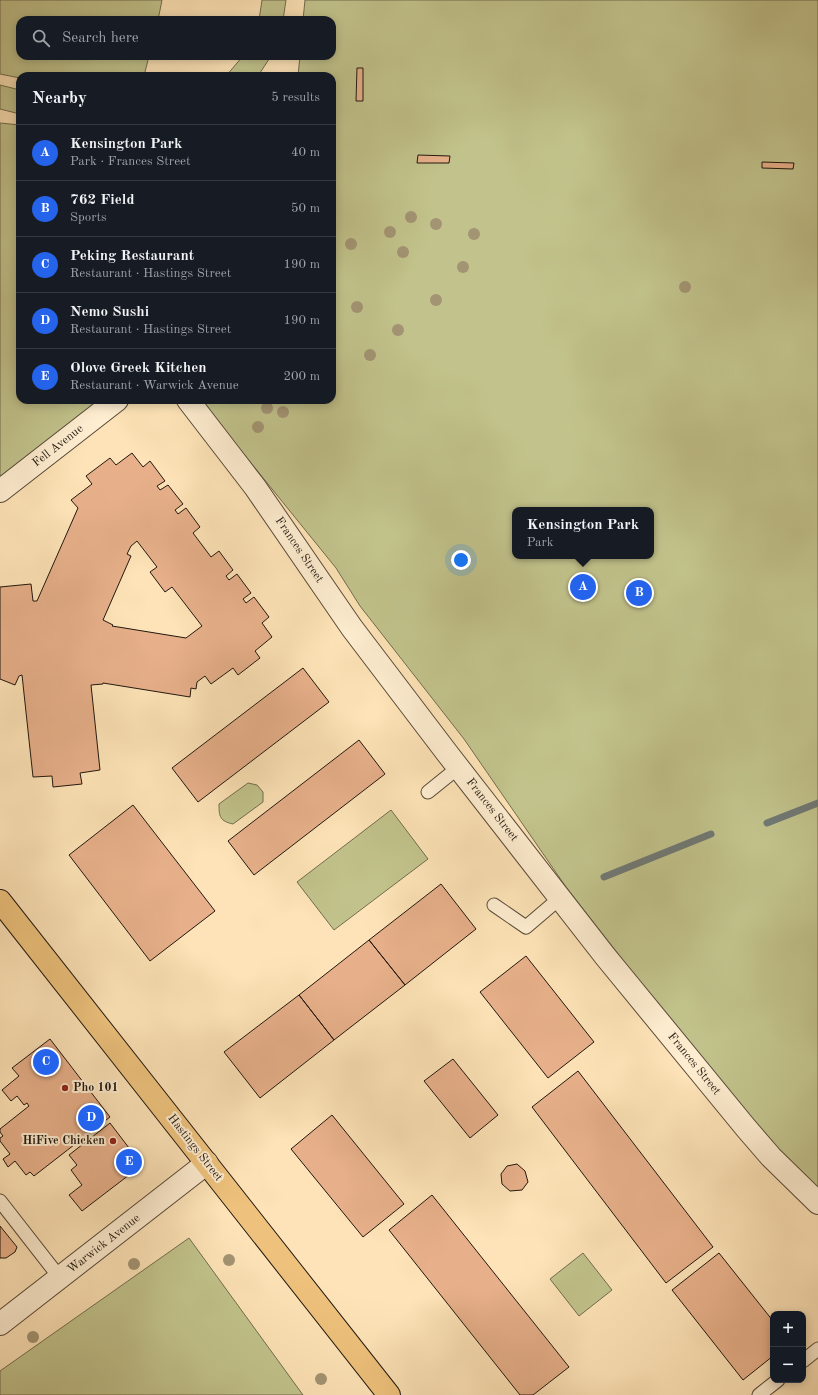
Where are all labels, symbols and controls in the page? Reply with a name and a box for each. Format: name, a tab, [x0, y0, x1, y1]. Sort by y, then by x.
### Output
search box	[16, 16, 336, 60]
icon: search	[30, 27, 52, 49]
text: Search here	[62, 31, 139, 46]
text: Nearby	[32, 90, 87, 107]
text: 5 results	[271, 91, 320, 104]
text: Kensington Park	[70, 137, 182, 152]
text: A	[40, 146, 50, 159]
text: 40 m	[291, 146, 320, 159]
text: Park · Frances Street	[70, 155, 191, 168]
text: 762 Field	[70, 193, 135, 208]
text: B	[40, 202, 50, 215]
text: 50 m	[291, 202, 320, 215]
text: Sports	[70, 211, 107, 224]
text: Peking Restaurant	[70, 249, 194, 264]
text: C	[41, 258, 49, 271]
text: 190 m	[283, 258, 320, 271]
text: Restaurant · Hastings Street	[70, 267, 231, 280]
text: Nemo Sushi	[70, 305, 149, 320]
text: D	[40, 314, 50, 327]
text: 190 m	[283, 314, 320, 327]
text: Restaurant · Hastings Street	[70, 323, 231, 336]
text: Olove Greek Kitchen	[70, 361, 207, 376]
text: E	[41, 370, 49, 383]
text: 200 m	[283, 370, 320, 383]
text: Restaurant · Warwick Avenue	[70, 379, 239, 392]
street label: Fell Avenue	[30, 422, 86, 469]
popup	[512, 507, 654, 559]
street label: Frances Street	[273, 515, 325, 585]
text: Kensington Park	[527, 518, 639, 533]
text: Park	[527, 536, 554, 549]
your location	[451, 550, 471, 570]
pin: A	[570, 572, 596, 602]
pin: B	[626, 578, 652, 608]
street label: Frances Street	[464, 776, 520, 844]
street label: Frances Street	[665, 1030, 723, 1098]
pin: C	[33, 1047, 59, 1077]
place label: Pho 101	[73, 1082, 118, 1094]
marker: Pho 101	[60, 1083, 70, 1093]
pin: D	[78, 1103, 104, 1133]
street label: Hastings Street	[165, 1112, 225, 1184]
place label: HiFive Chicken	[22, 1135, 105, 1147]
marker: HiFive Chicken	[108, 1136, 118, 1146]
pin: E	[116, 1147, 142, 1177]
street label: Warwick Avenue	[66, 1212, 143, 1276]
map controls	[770, 1311, 806, 1383]
button: +	[770, 1311, 806, 1347]
button: −	[770, 1347, 806, 1383]

